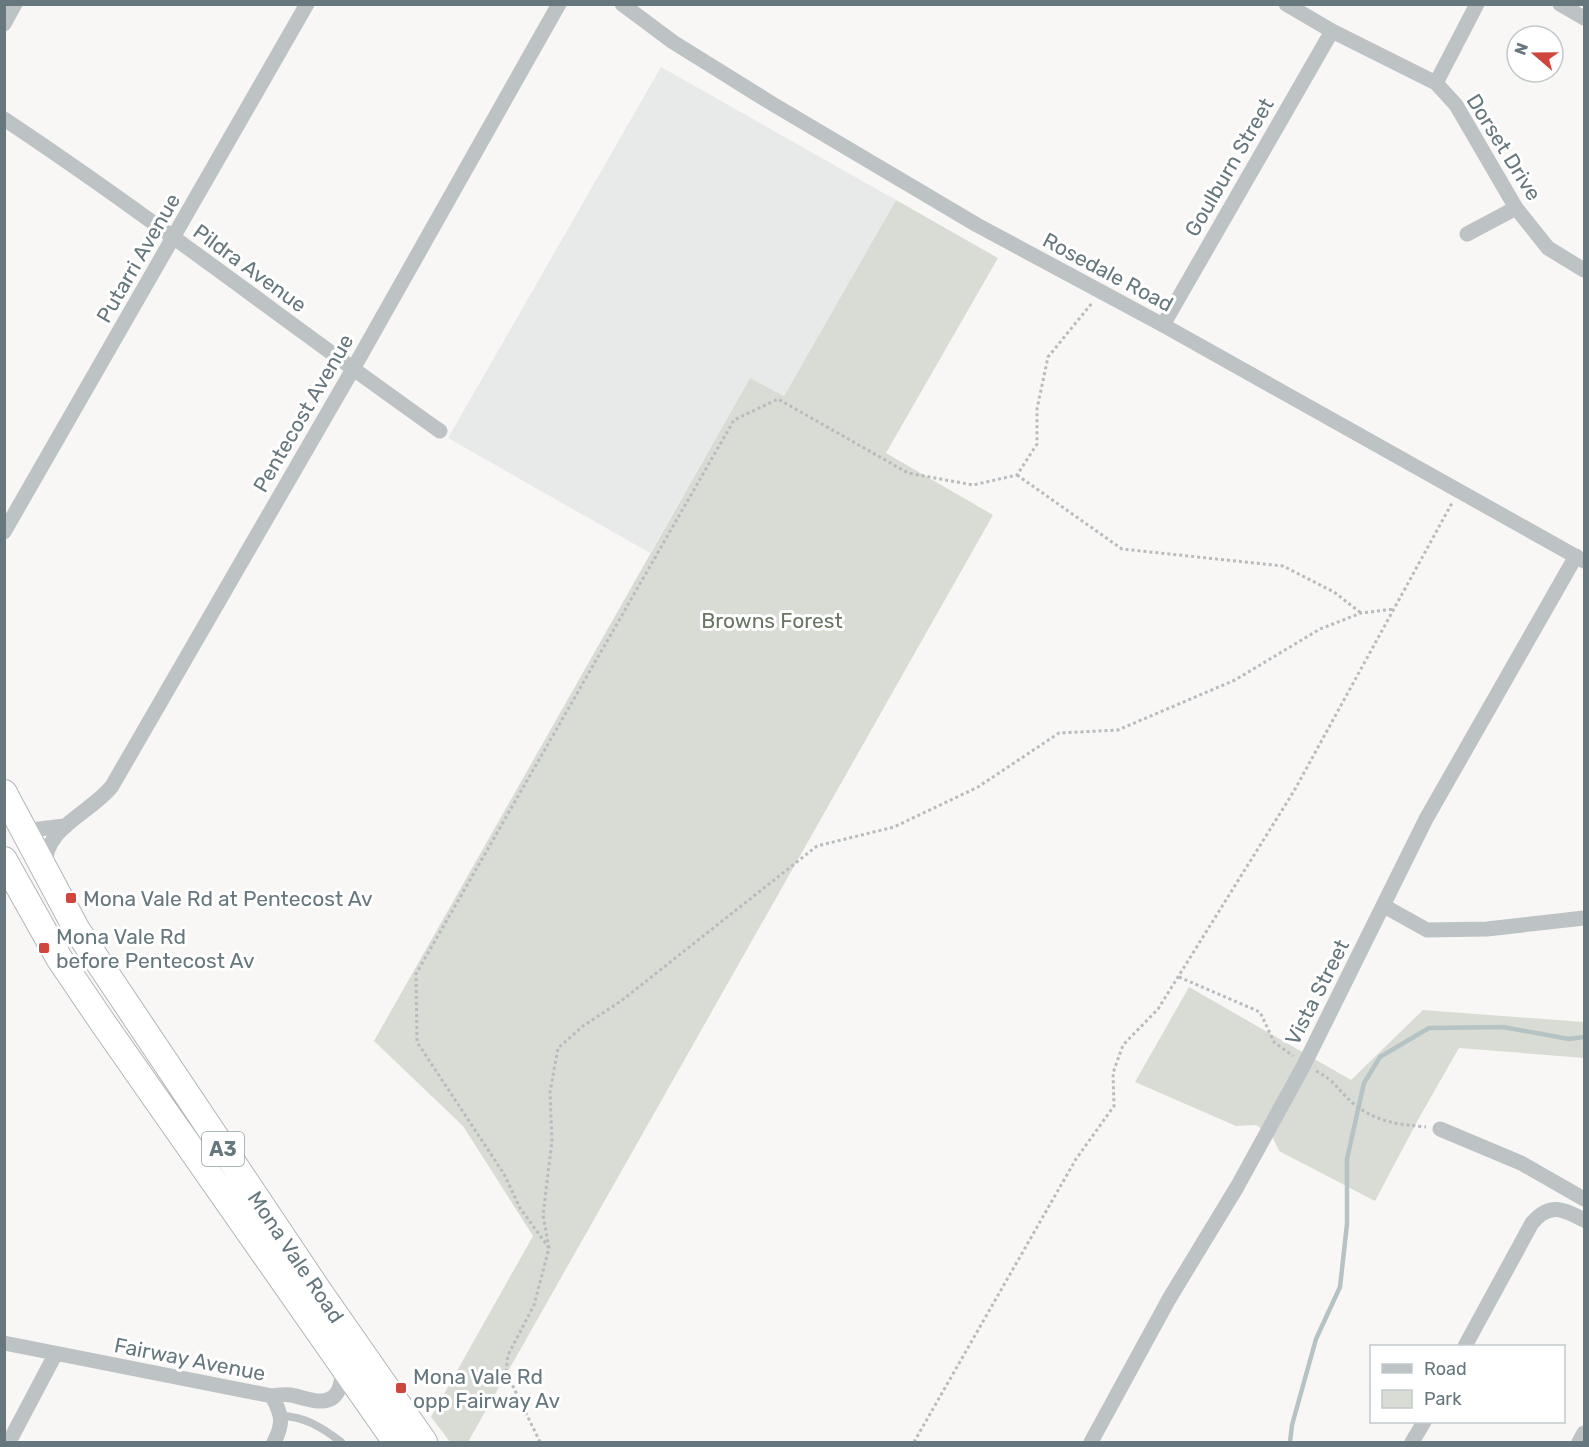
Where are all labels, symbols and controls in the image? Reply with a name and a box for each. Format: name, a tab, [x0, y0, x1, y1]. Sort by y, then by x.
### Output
north arrow	[1505, 24, 1565, 84]
text: N	[1510, 40, 1532, 58]
street label: Dorset Drive	[1461, 89, 1547, 205]
street label: Goulburn Street	[1179, 93, 1279, 241]
street label: Putarri Avenue	[91, 189, 185, 327]
street label: Pildra Avenue	[189, 219, 311, 317]
street label: Rosedale Road	[1039, 227, 1177, 317]
street label: Pentecost Avenue	[248, 330, 358, 496]
park label: Browns Forest	[701, 608, 843, 633]
place label: Mona Vale Rd at Pentecost Av	[83, 886, 373, 911]
marker: Mona Vale Rd at Pentecost Av	[64, 891, 78, 905]
place label: Mona Vale Rd before Pentecost Av	[56, 924, 255, 973]
street label: Vista Street	[1280, 935, 1354, 1049]
marker: Mona Vale Rd before Pentecost Av	[37, 941, 51, 955]
road number: A3	[202, 1132, 244, 1166]
street label: Mona Vale Road	[243, 1186, 349, 1328]
street label: Fairway Avenue	[112, 1332, 268, 1386]
legend	[1370, 1345, 1565, 1423]
text: Road	[1424, 1358, 1467, 1380]
place label: Mona Vale Rd opp Fairway Av	[413, 1364, 560, 1413]
marker: Mona Vale Rd opp Fairway Av	[394, 1381, 408, 1395]
text: Park	[1424, 1388, 1462, 1410]

